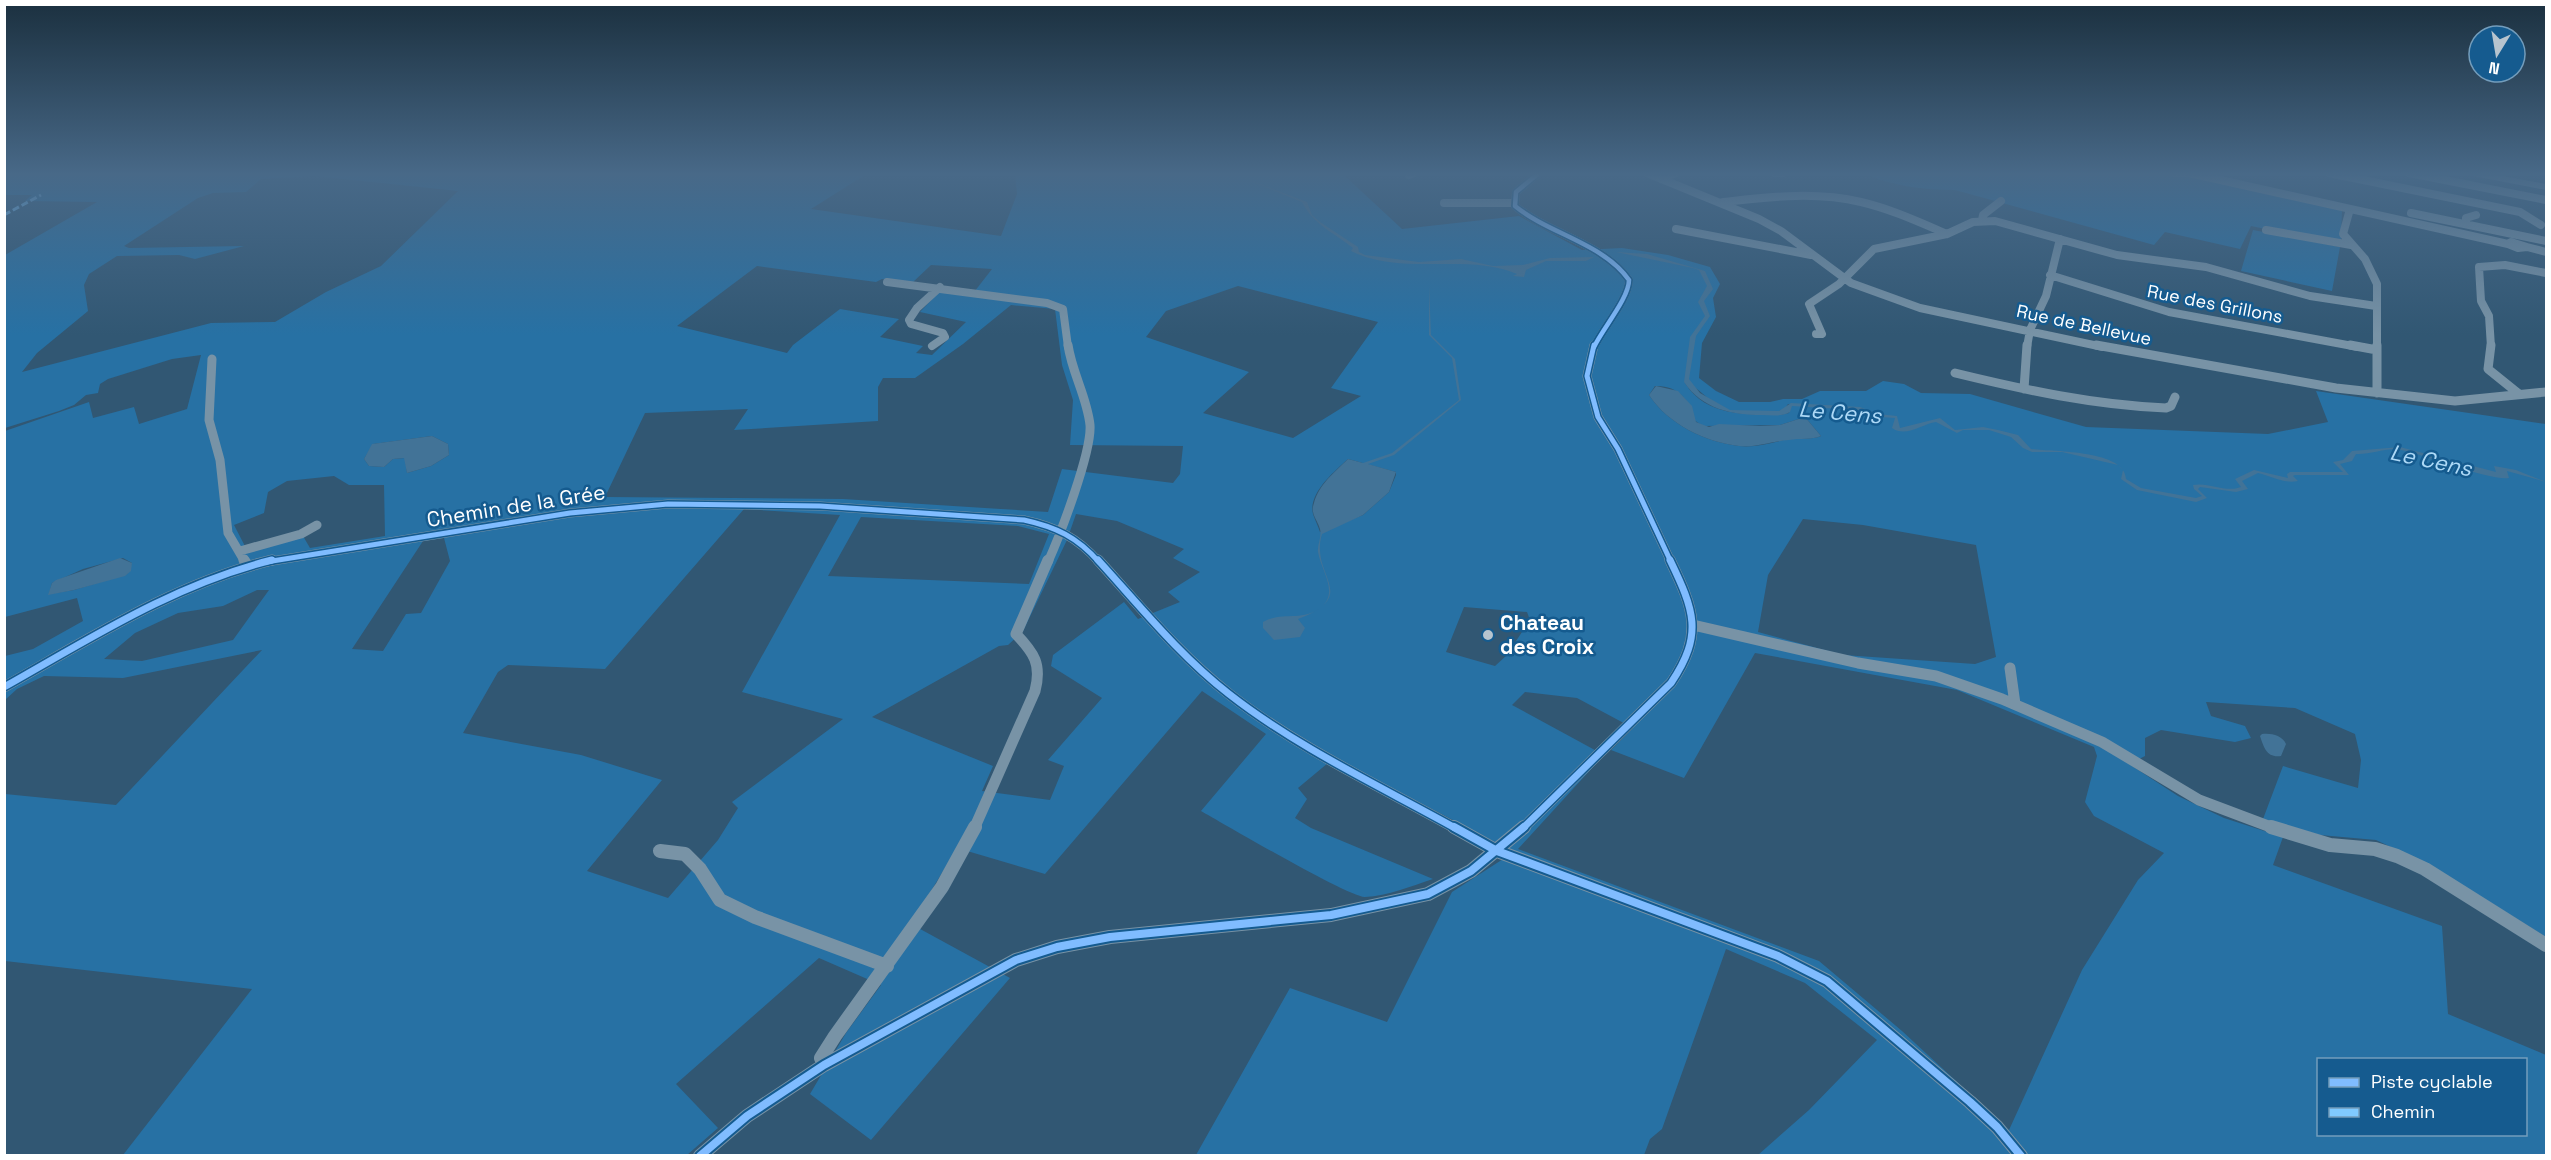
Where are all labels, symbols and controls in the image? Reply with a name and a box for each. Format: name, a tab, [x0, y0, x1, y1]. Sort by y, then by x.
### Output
north arrow	[2467, 24, 2527, 84]
text: N	[2487, 57, 2502, 80]
street label: Rue des Grillons	[2145, 279, 2285, 328]
street label: Rue de Bellevue	[2014, 299, 2154, 350]
water label: Le Cens	[1798, 394, 1884, 430]
water label: Le Cens	[2388, 438, 2476, 483]
street label: Chemin de la Grée	[425, 478, 607, 533]
place label: Chateau des Croix	[1500, 609, 1594, 660]
marker: Chateau des Croix	[1481, 628, 1495, 642]
legend	[2317, 1058, 2527, 1136]
text: Piste cyclable	[2371, 1070, 2493, 1093]
text: Chemin	[2371, 1100, 2435, 1123]

